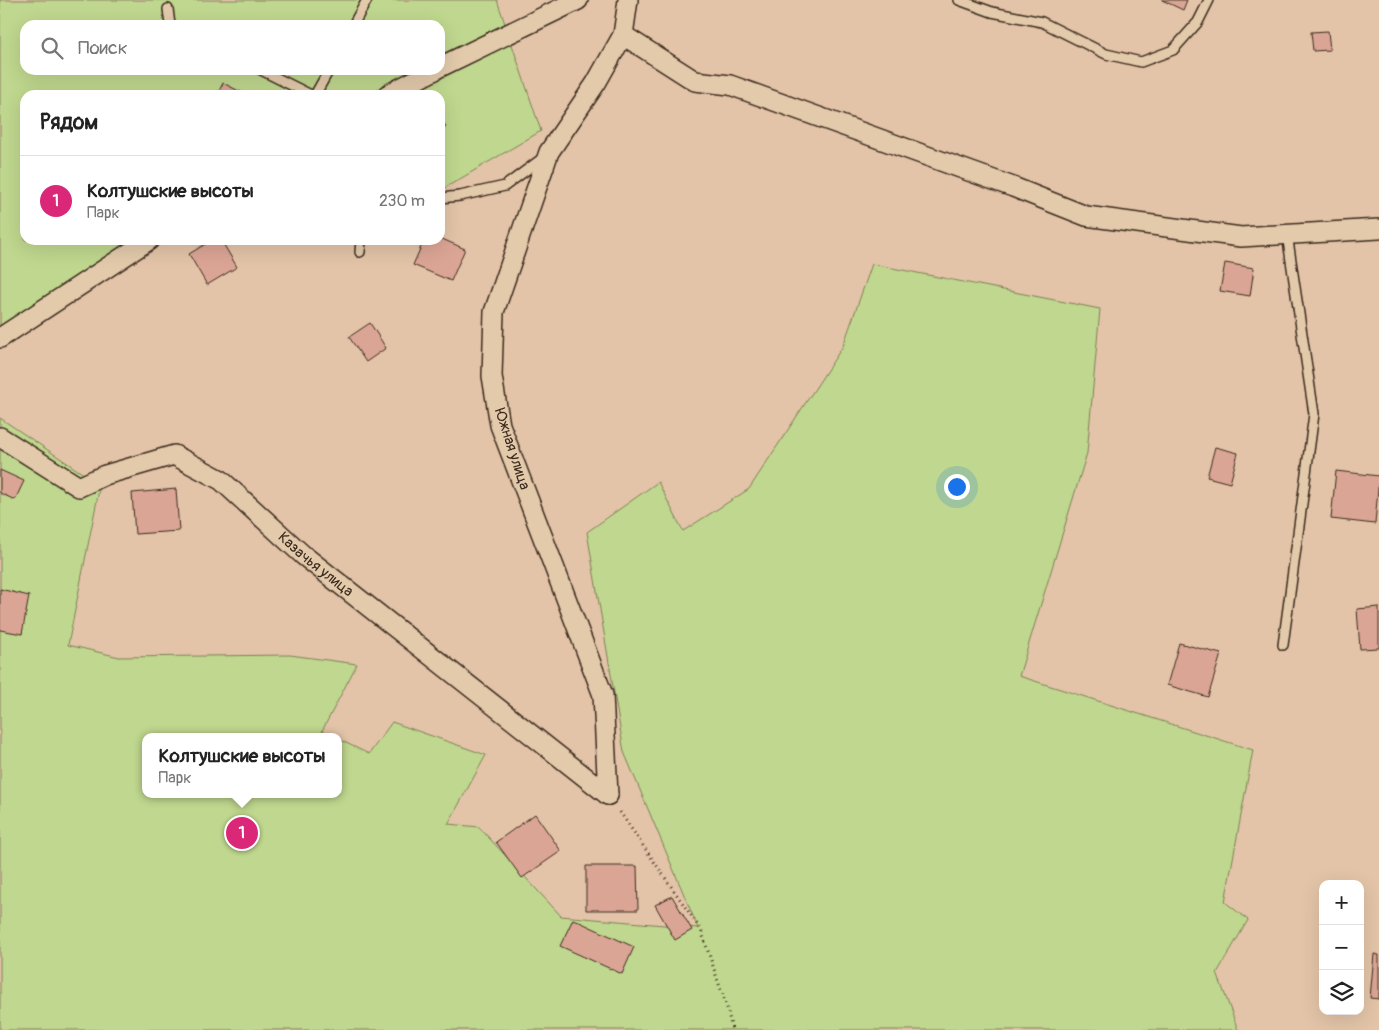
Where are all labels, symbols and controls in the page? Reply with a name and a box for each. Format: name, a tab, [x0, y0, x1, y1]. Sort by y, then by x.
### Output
search box	[20, 20, 445, 75]
icon: search	[38, 34, 66, 62]
text: Поиск	[78, 36, 128, 60]
text: Рядом	[40, 109, 98, 136]
text: Колтушские высоты	[87, 179, 254, 203]
text: 1	[53, 191, 59, 211]
text: 230 m	[379, 191, 425, 211]
text: Парк	[87, 203, 120, 223]
street label: Южная улица	[490, 406, 534, 492]
your location	[944, 474, 970, 500]
street label: Казачья улица	[274, 528, 357, 601]
popup	[142, 733, 342, 798]
text: Колтушские высоты	[159, 744, 325, 768]
text: Парк	[159, 768, 191, 788]
pin: 1	[226, 814, 258, 852]
map controls	[1319, 880, 1364, 1015]
button: +	[1319, 880, 1364, 925]
button: −	[1319, 925, 1364, 970]
button: layers	[1319, 970, 1364, 1015]

